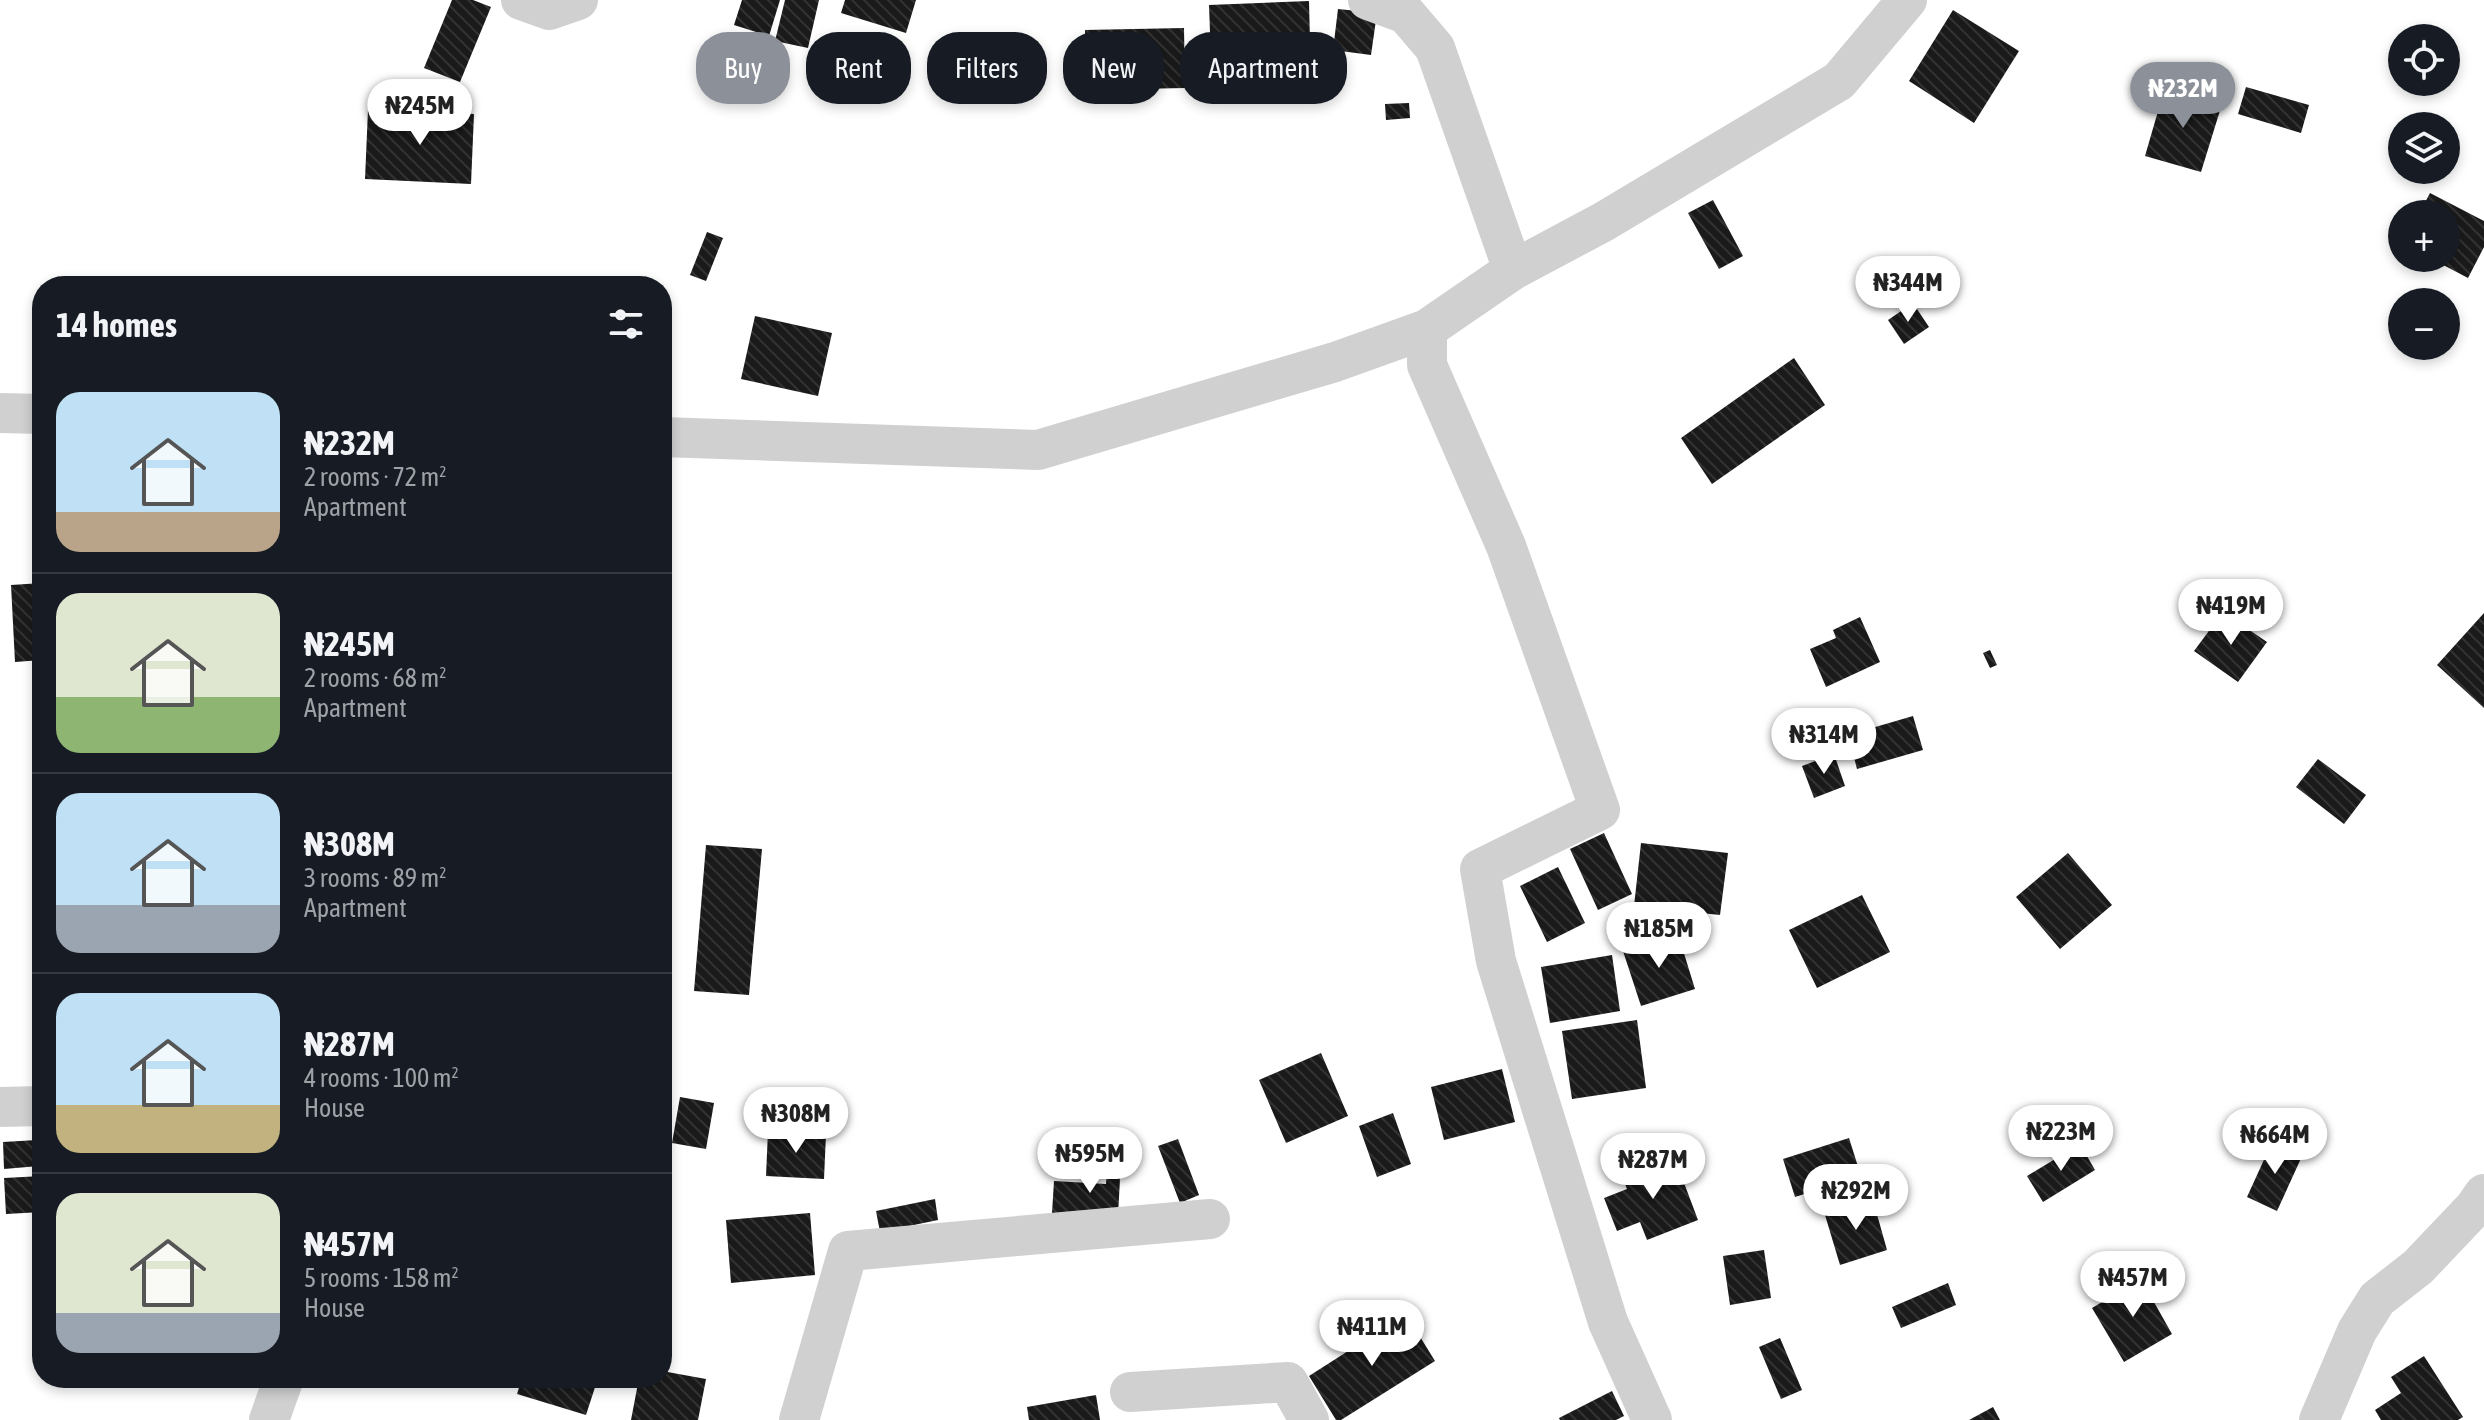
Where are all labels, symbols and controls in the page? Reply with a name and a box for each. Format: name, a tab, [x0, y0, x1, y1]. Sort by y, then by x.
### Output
map controls	[2388, 24, 2460, 360]
button: locate	[2388, 24, 2460, 96]
chip: Buy	[696, 32, 790, 104]
chip: Rent	[806, 32, 911, 104]
chip: Filters	[927, 32, 1047, 104]
chip: New	[1063, 32, 1164, 104]
chip: Apartment	[1180, 32, 1347, 104]
pin: ₦232M	[2127, 62, 2239, 130]
text: ₦232M	[2148, 73, 2218, 103]
pin: ₦245M	[364, 79, 476, 147]
text: ₦245M	[385, 90, 455, 120]
button: layers	[2388, 112, 2460, 184]
button: +	[2388, 200, 2460, 272]
pin: ₦344M	[1852, 256, 1964, 324]
text: ₦344M	[1873, 267, 1943, 297]
button: −	[2388, 288, 2460, 360]
icon: filters	[604, 302, 648, 346]
text: 14 homes	[56, 305, 177, 344]
text: ₦232M	[304, 423, 395, 462]
icon: home	[120, 424, 216, 520]
text: 2 rooms · 72 m²	[304, 462, 446, 492]
text: Apartment	[304, 492, 407, 522]
pin: ₦419M	[2175, 579, 2287, 647]
text: ₦419M	[2196, 590, 2266, 620]
text: ₦245M	[304, 624, 395, 663]
icon: home	[120, 625, 216, 721]
text: 2 rooms · 68 m²	[304, 663, 446, 693]
text: Apartment	[304, 693, 407, 723]
pin: ₦314M	[1768, 708, 1880, 776]
text: ₦314M	[1789, 719, 1859, 749]
text: ₦308M	[304, 824, 395, 863]
icon: home	[120, 825, 216, 921]
text: 3 rooms · 89 m²	[304, 863, 446, 893]
text: Apartment	[304, 893, 407, 923]
pin: ₦185M	[1603, 902, 1715, 970]
text: ₦185M	[1624, 913, 1694, 943]
text: ₦287M	[304, 1024, 395, 1063]
icon: home	[120, 1025, 216, 1121]
text: 4 rooms · 100 m²	[304, 1063, 459, 1093]
pin: ₦308M	[740, 1087, 852, 1155]
text: House	[304, 1093, 365, 1123]
text: ₦308M	[761, 1098, 831, 1128]
pin: ₦223M	[2005, 1105, 2117, 1173]
pin: ₦664M	[2219, 1108, 2331, 1176]
text: ₦223M	[2026, 1116, 2096, 1146]
text: ₦664M	[2240, 1119, 2310, 1149]
pin: ₦595M	[1034, 1127, 1146, 1195]
pin: ₦287M	[1597, 1133, 1709, 1201]
text: ₦595M	[1055, 1138, 1125, 1168]
text: ₦287M	[1618, 1144, 1688, 1174]
pin: ₦292M	[1800, 1164, 1912, 1232]
text: ₦292M	[1821, 1175, 1891, 1205]
text: ₦457M	[304, 1224, 395, 1263]
icon: home	[120, 1225, 216, 1321]
pin: ₦457M	[2077, 1251, 2189, 1319]
text: ₦457M	[2098, 1262, 2168, 1292]
text: 5 rooms · 158 m²	[304, 1263, 459, 1293]
text: House	[304, 1293, 365, 1323]
pin: ₦411M	[1316, 1300, 1428, 1368]
text: ₦411M	[1337, 1311, 1407, 1341]

